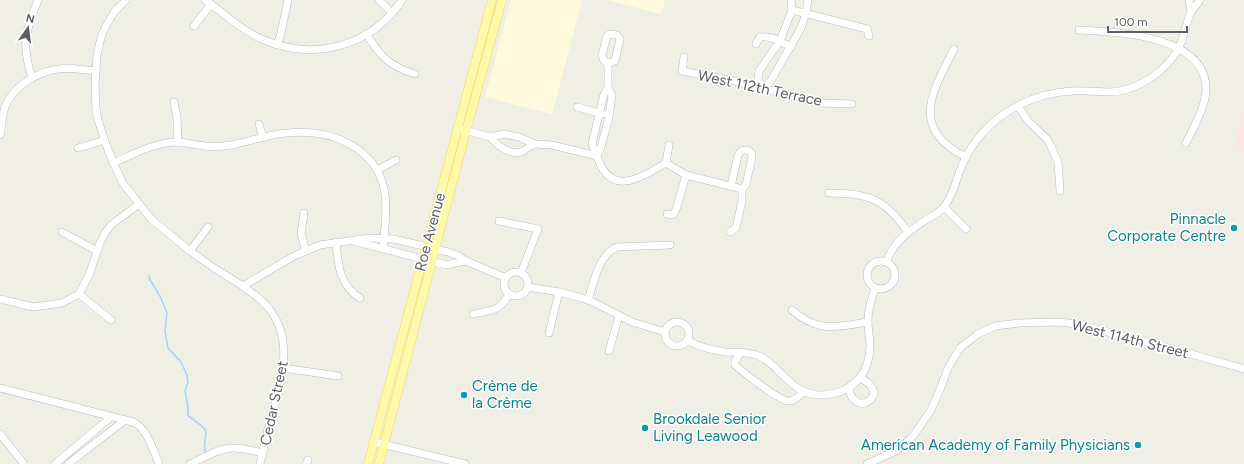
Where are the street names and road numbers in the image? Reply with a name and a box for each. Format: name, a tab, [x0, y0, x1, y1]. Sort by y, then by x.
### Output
street label: West 112th Terrace	[696, 66, 824, 110]
street label: Roe Avenue	[411, 191, 449, 273]
street label: West 114th Street	[1070, 316, 1191, 362]
street label: Cedar Street	[256, 359, 292, 447]

